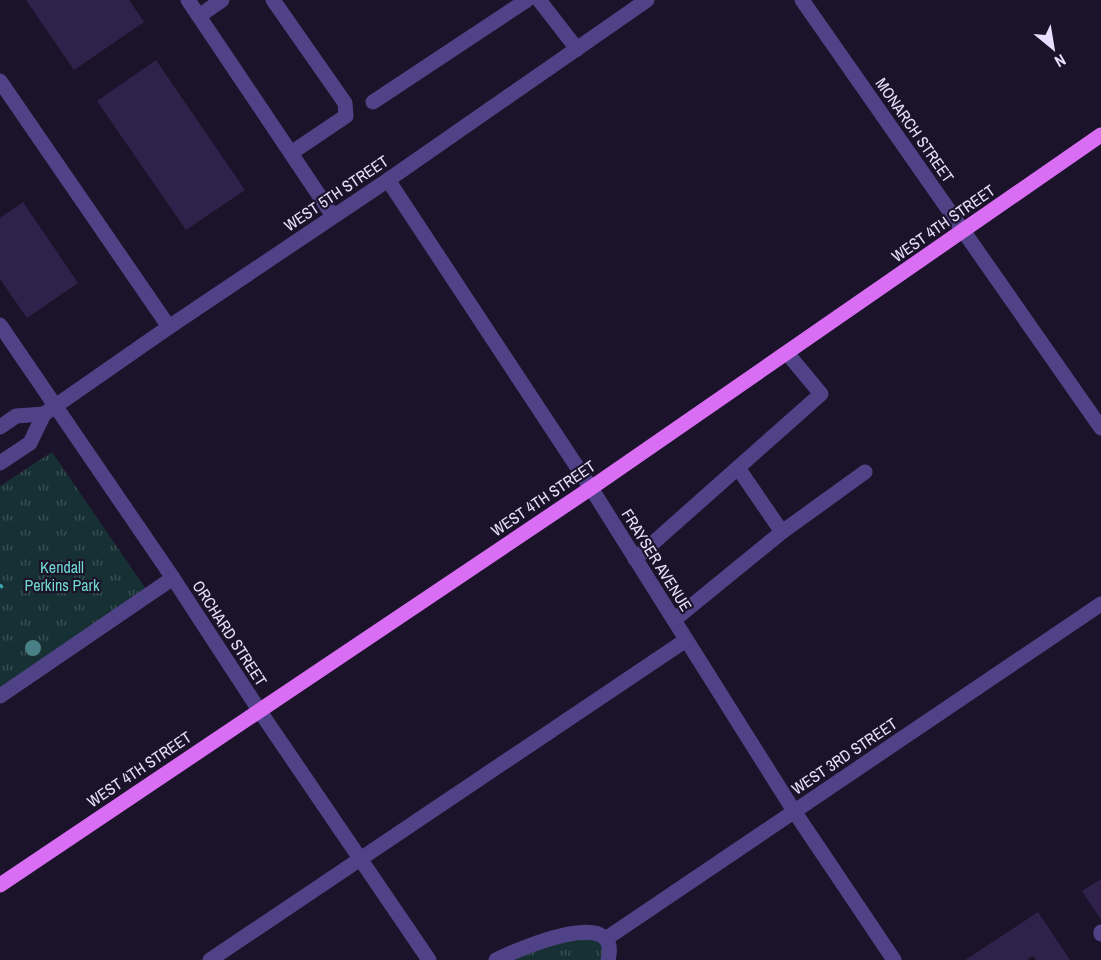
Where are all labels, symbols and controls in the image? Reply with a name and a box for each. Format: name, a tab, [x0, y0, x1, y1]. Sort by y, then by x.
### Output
north arrow	[1023, 18, 1083, 78]
text: N	[1051, 49, 1070, 73]
street label: MONARCH STREET	[871, 73, 959, 187]
street label: WEST 5TH STREET	[279, 150, 393, 236]
street label: WEST 4TH STREET	[887, 179, 999, 267]
street label: WEST 4TH STREET	[486, 455, 600, 541]
street label: FRAYSER AVENUE	[617, 505, 697, 615]
park label: Kendall Perkins Park	[24, 556, 100, 596]
street label: ORCHARD STREET	[188, 576, 272, 690]
street label: WEST 3RD STREET	[787, 712, 901, 800]
street label: WEST 4TH STREET	[82, 726, 196, 812]

